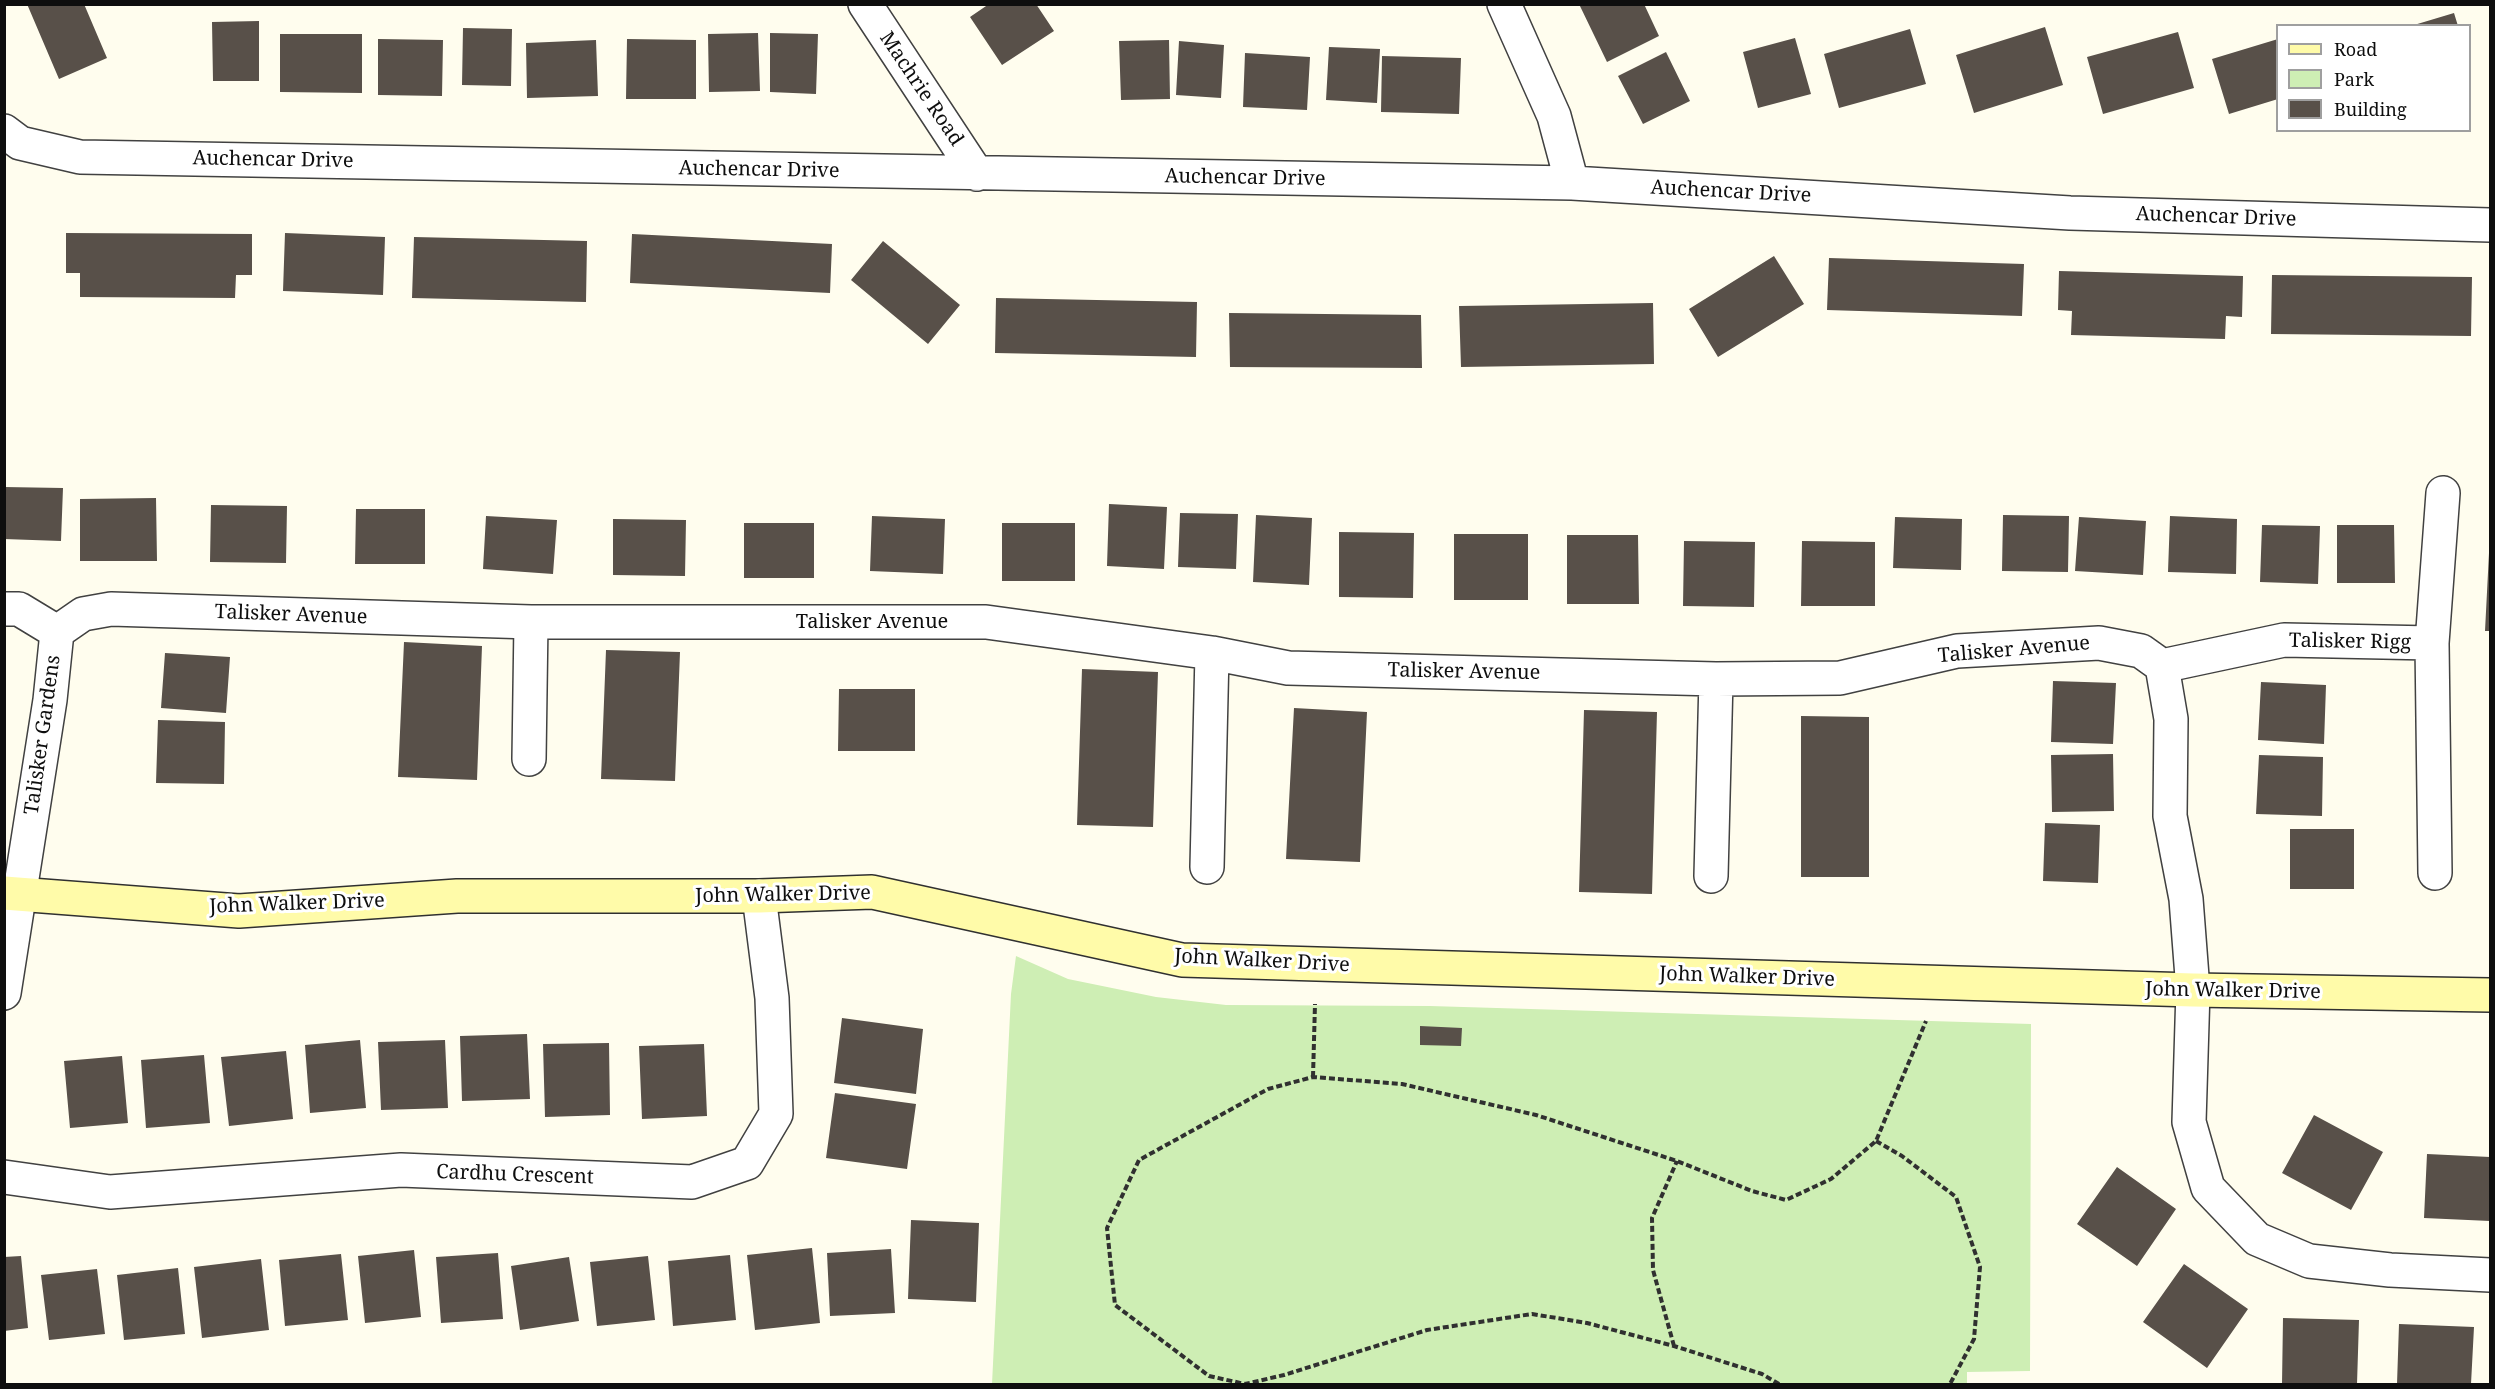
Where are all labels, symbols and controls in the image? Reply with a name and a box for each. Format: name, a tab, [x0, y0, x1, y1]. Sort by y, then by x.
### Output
legend	[2276, 24, 2471, 132]
street label: Machrie Road	[874, 27, 968, 151]
text: Road	[2334, 37, 2377, 61]
text: Park	[2334, 67, 2374, 91]
text: Building	[2334, 97, 2407, 121]
street label: Auchencar Drive	[192, 147, 354, 173]
street label: Auchencar Drive	[678, 157, 840, 183]
street label: Auchencar Drive	[1164, 165, 1326, 191]
street label: Auchencar Drive	[1650, 176, 1812, 208]
street label: Auchencar Drive	[2135, 202, 2297, 232]
street label: Talisker Avenue	[214, 600, 368, 630]
street label: Talisker Avenue	[796, 610, 948, 634]
street label: Talisker Rigg	[2289, 629, 2411, 655]
street label: Talisker Avenue	[1937, 631, 2091, 669]
street label: Talisker Gardens	[20, 654, 66, 816]
street label: Talisker Avenue	[1387, 659, 1541, 685]
street label: John Walker Drive	[695, 881, 871, 909]
street label: John Walker Drive	[209, 889, 385, 919]
street label: John Walker Drive	[1174, 944, 1350, 978]
street label: John Walker Drive	[1659, 962, 1835, 992]
street label: John Walker Drive	[2145, 977, 2321, 1005]
street label: Cardhu Crescent	[436, 1160, 594, 1190]

